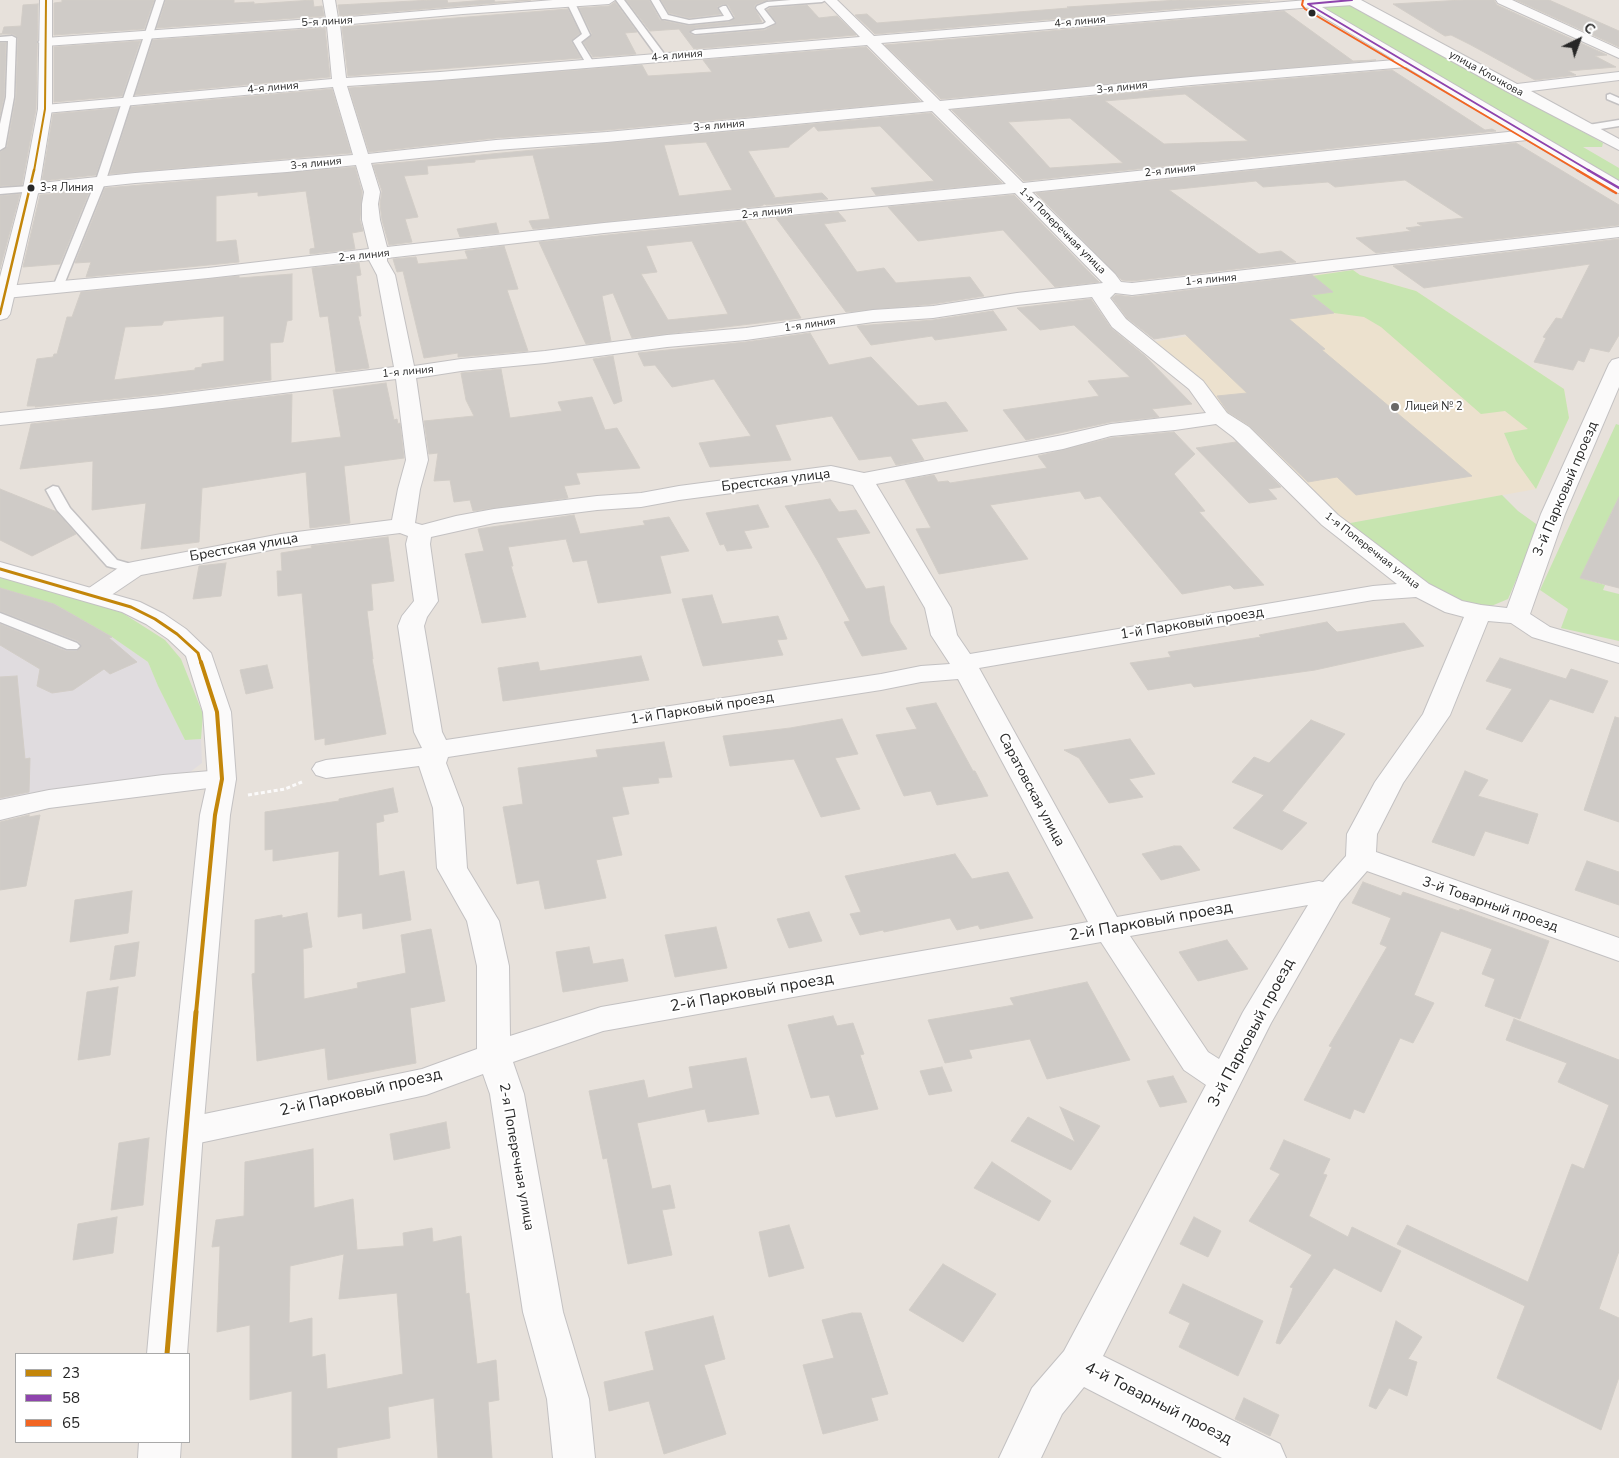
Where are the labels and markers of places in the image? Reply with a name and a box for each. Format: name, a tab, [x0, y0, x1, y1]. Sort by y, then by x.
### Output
unlabelled marker	[1307, 8, 1317, 18]
place label: 3-я Линия	[40, 181, 93, 195]
marker: 3-я Линия	[26, 183, 36, 193]
place label: Лицей № 2	[1405, 400, 1463, 414]
marker: Лицей № 2	[1389, 401, 1401, 413]

